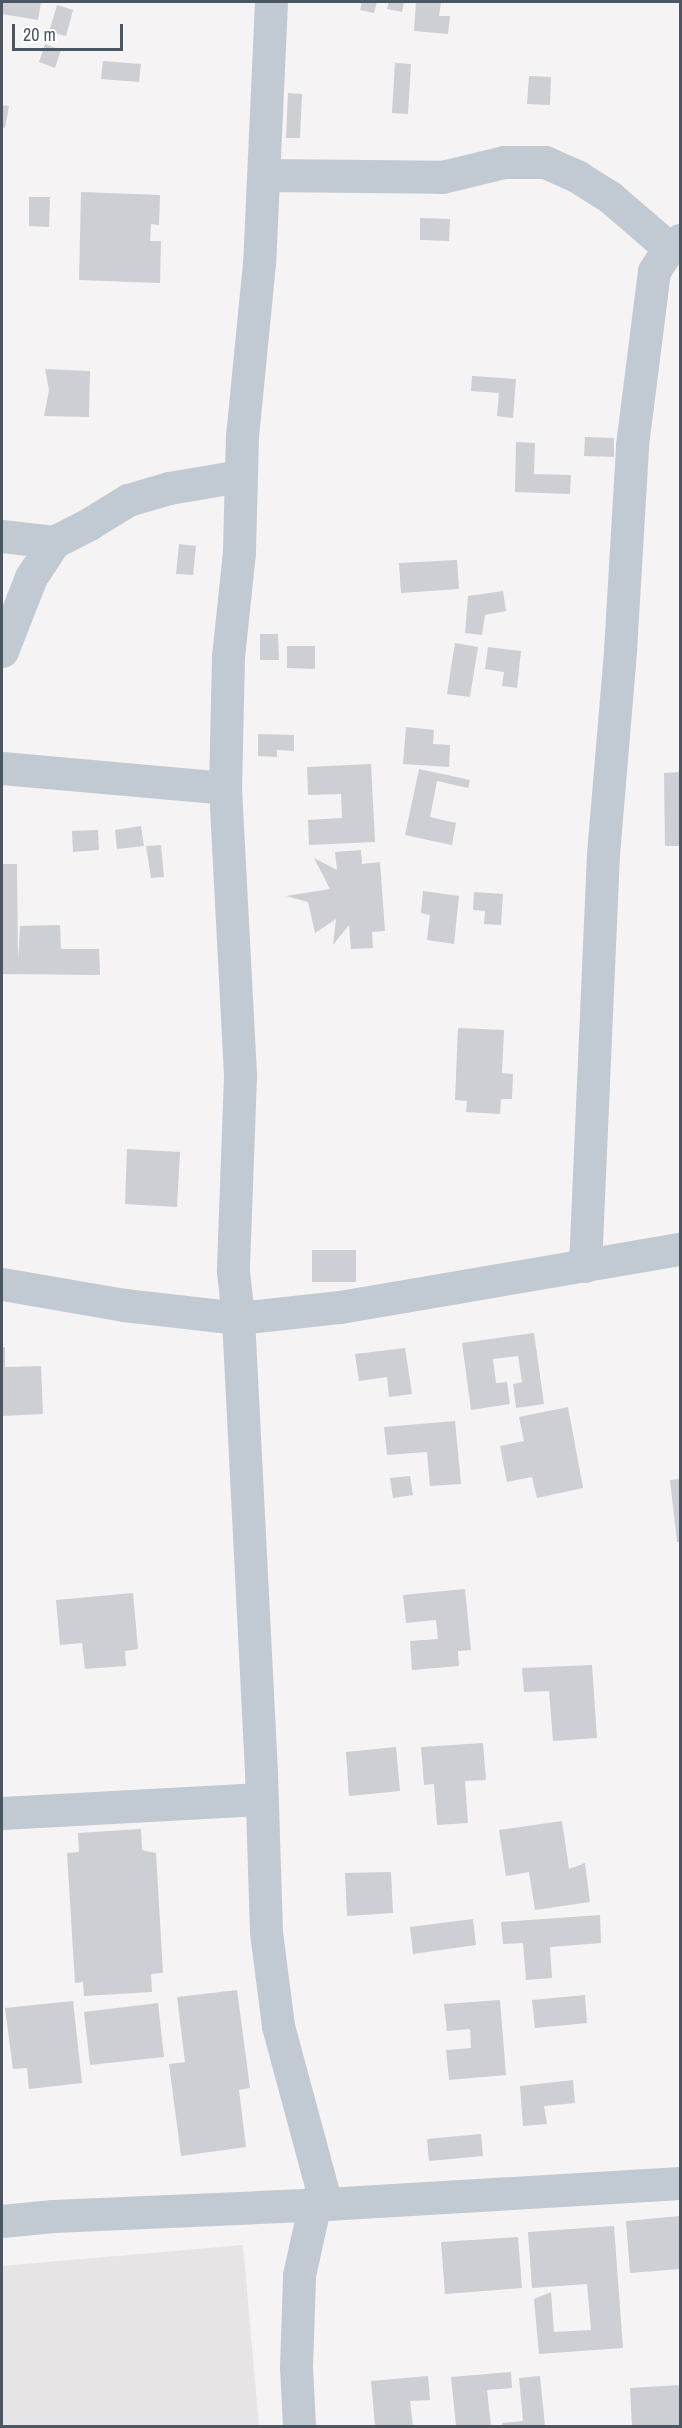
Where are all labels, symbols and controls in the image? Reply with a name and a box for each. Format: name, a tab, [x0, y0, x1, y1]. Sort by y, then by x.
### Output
scale bar	[15, 12, 126, 50]
text: 20 m	[23, 22, 56, 47]

